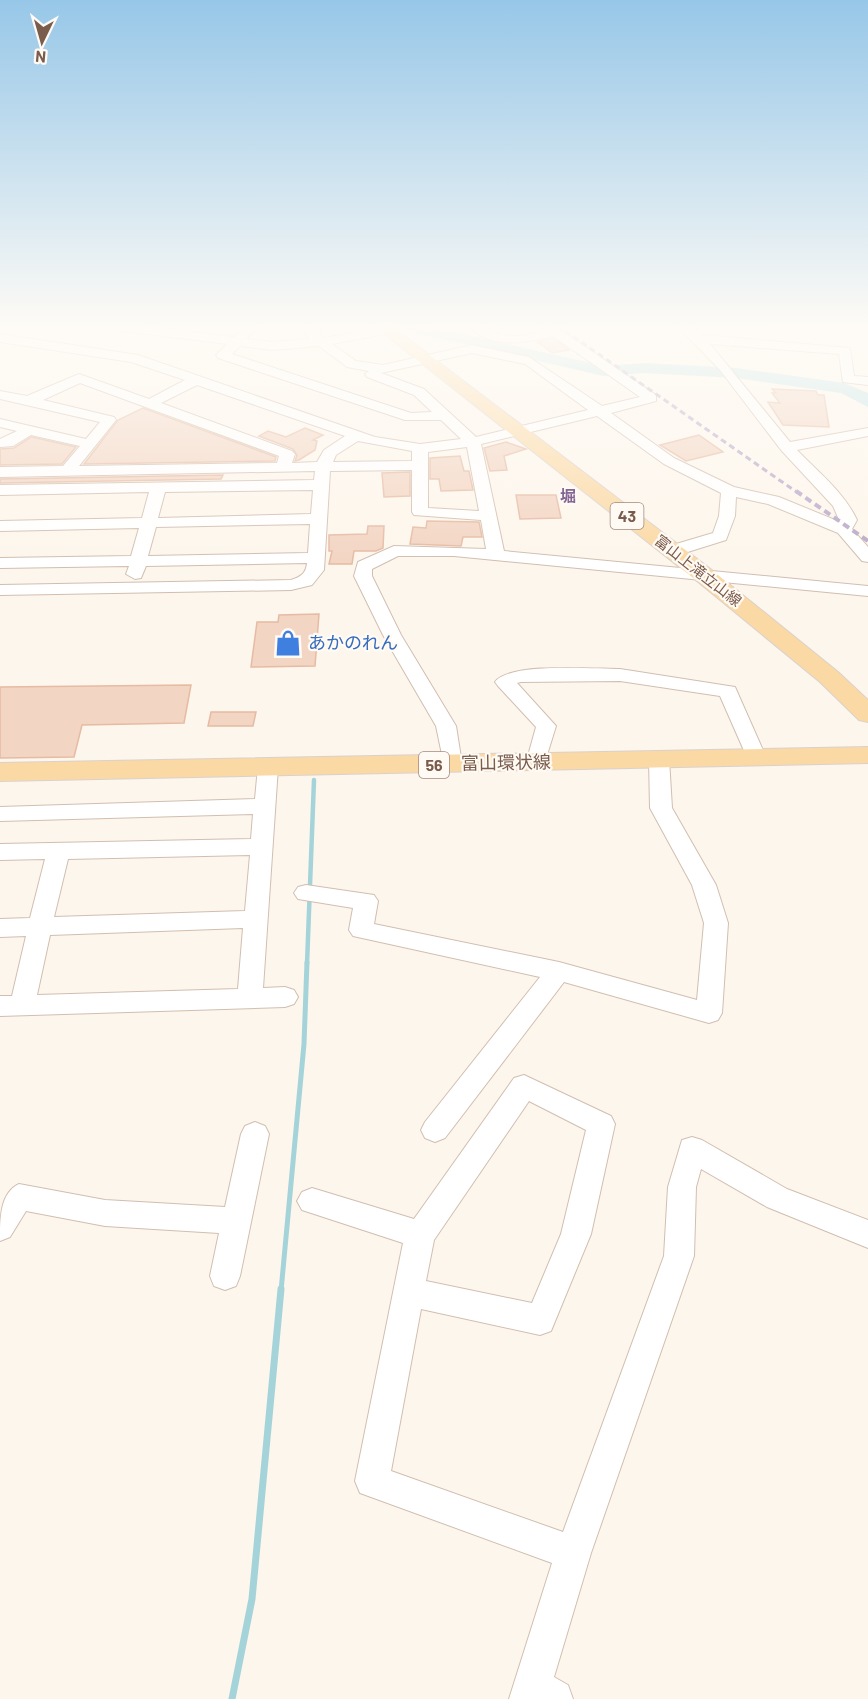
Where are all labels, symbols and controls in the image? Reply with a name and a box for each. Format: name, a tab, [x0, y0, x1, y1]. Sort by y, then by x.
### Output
north arrow	[12, 12, 72, 72]
text: N	[35, 48, 47, 67]
district label: 堀	[560, 486, 576, 505]
road number: 43	[610, 503, 644, 529]
street label: 富山上滝立山線	[652, 531, 746, 610]
shop icon: あかのれん	[273, 628, 303, 658]
place label: あかのれん	[308, 631, 398, 653]
street label: 富山環状線	[461, 750, 551, 774]
road number: 56	[419, 752, 449, 778]

